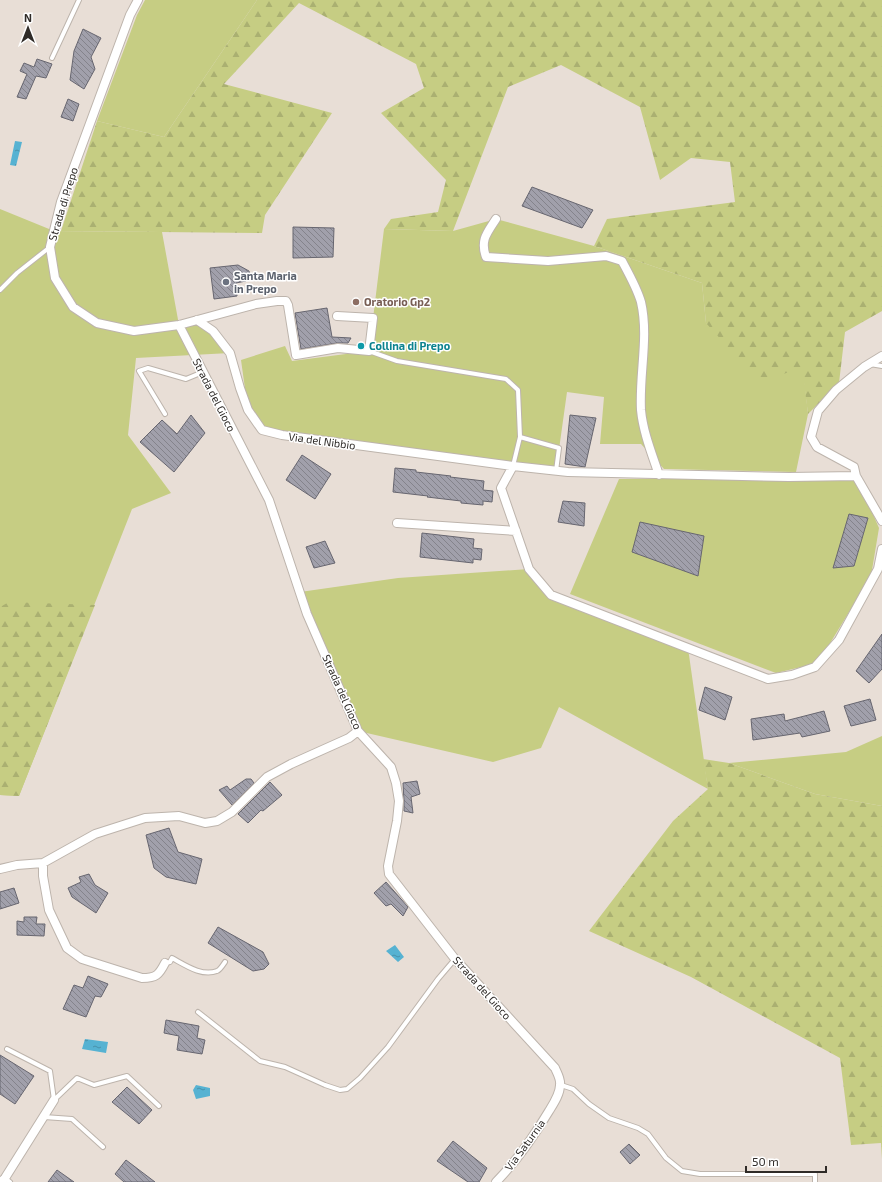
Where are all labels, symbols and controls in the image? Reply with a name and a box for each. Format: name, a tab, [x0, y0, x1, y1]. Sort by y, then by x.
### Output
north arrow	[8, 8, 48, 48]
text: N	[24, 11, 32, 24]
street label: Strada di Prepo	[45, 165, 80, 242]
place label: Santa Maria in Prepo	[234, 269, 297, 295]
marker: Santa Maria in Prepo	[221, 277, 231, 287]
place label: Oratorio Gp2	[364, 295, 430, 308]
marker: Oratorio Gp2	[351, 297, 361, 307]
place label: Collina di Prepo	[369, 339, 451, 352]
marker: Collina di Prepo	[356, 341, 366, 351]
street label: Strada del Gioco	[190, 356, 239, 434]
street label: Via del Nibbio	[288, 429, 356, 452]
street label: Strada del Gioco	[320, 652, 365, 731]
street label: Strada del Gioco	[451, 953, 514, 1022]
street label: Via Saturnia	[502, 1117, 548, 1173]
scale bar	[746, 1148, 826, 1174]
text: 50 m	[752, 1154, 779, 1168]

